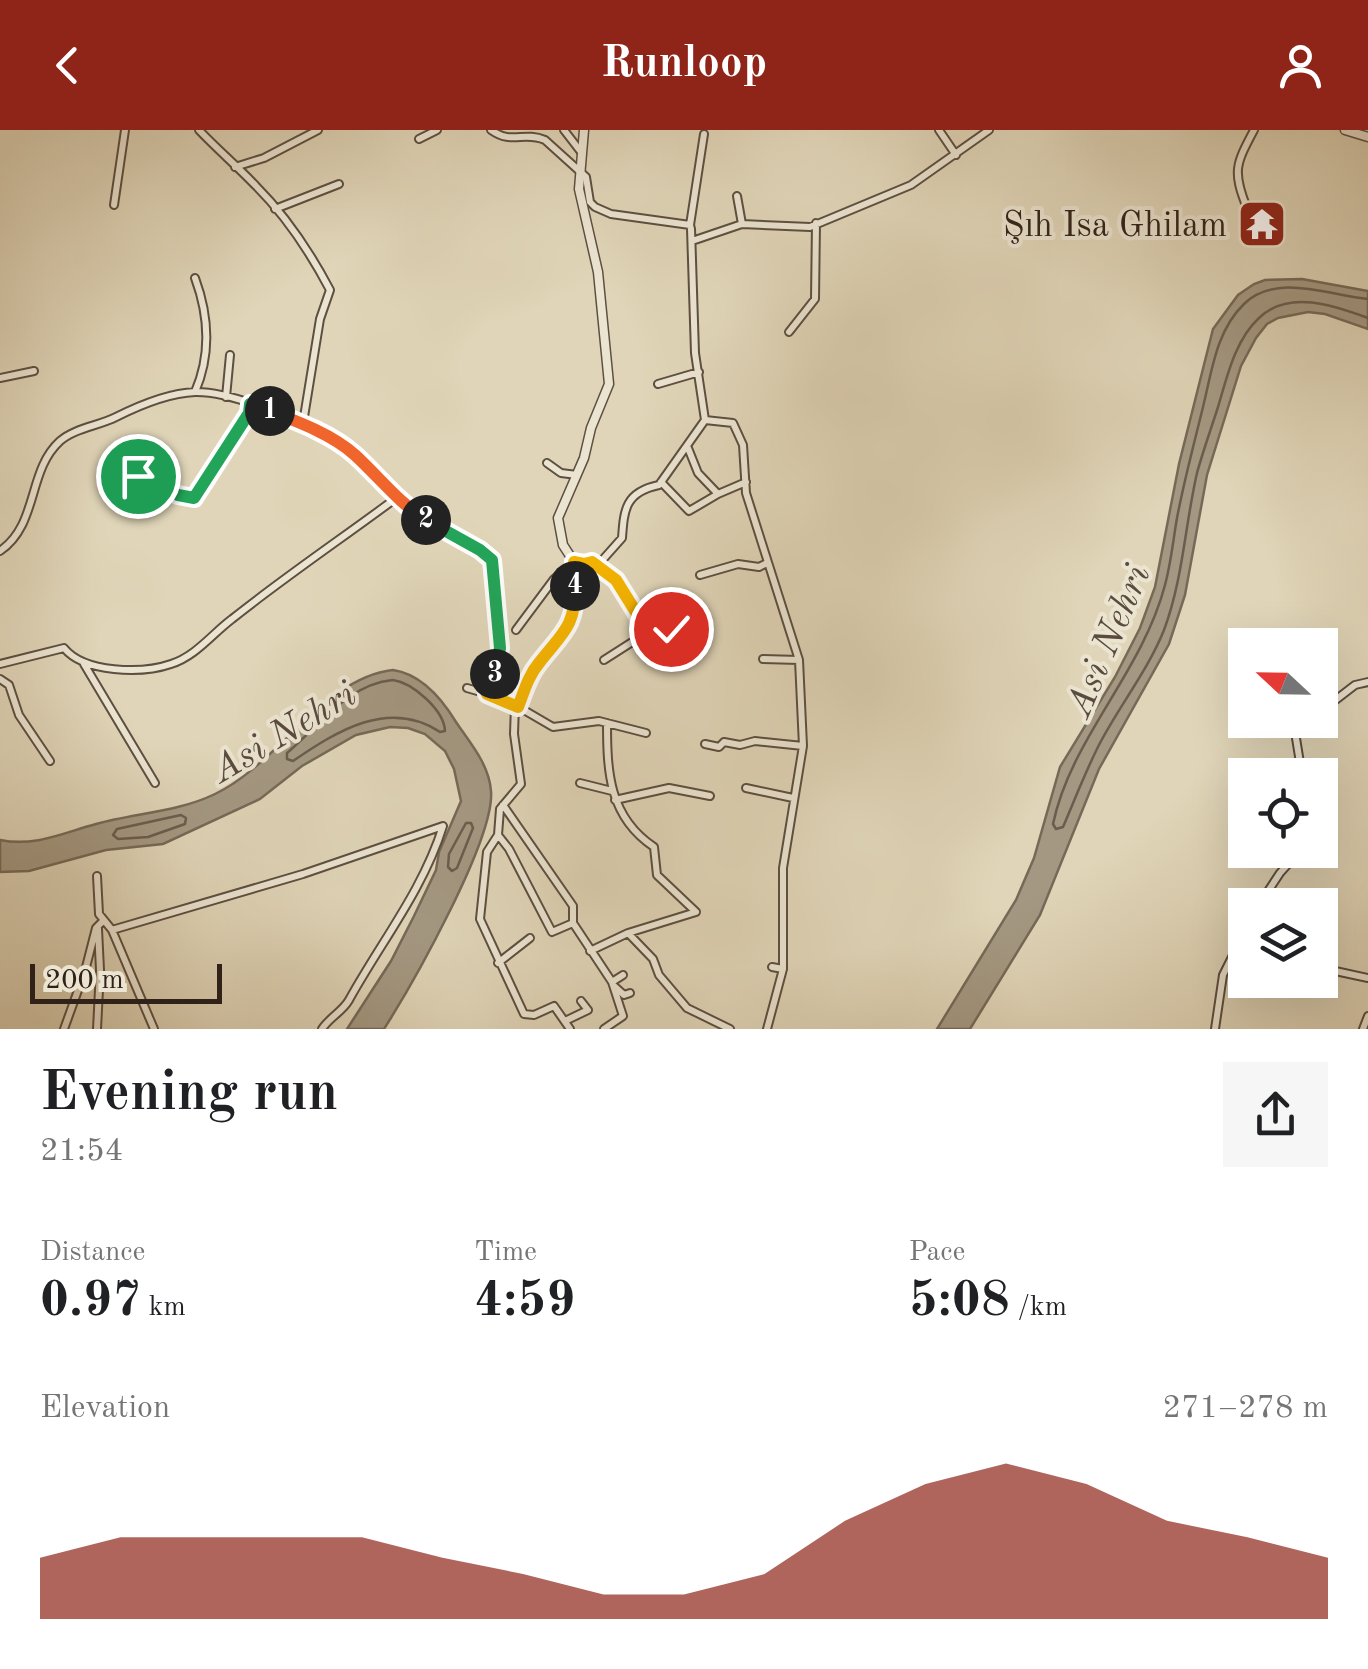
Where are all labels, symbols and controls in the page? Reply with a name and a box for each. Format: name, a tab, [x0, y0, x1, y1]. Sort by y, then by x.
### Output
icon: back	[40, 38, 95, 93]
icon: person	[1273, 38, 1328, 93]
text: Runloop	[601, 42, 767, 87]
temple icon: Şıh Isa Ghilam	[1236, 198, 1288, 250]
place label: Şıh Isa Ghilam	[1003, 209, 1227, 244]
pin: 1	[245, 386, 295, 436]
text: 1	[262, 397, 278, 425]
pin	[96, 434, 181, 519]
icon: arrive	[111, 449, 166, 504]
pin: 2	[401, 495, 451, 545]
text: 2	[418, 506, 434, 534]
water label: Asi Nehri	[1060, 559, 1159, 725]
pin: 4	[550, 561, 600, 611]
text: 4	[567, 572, 583, 600]
pin	[629, 587, 714, 672]
icon: check	[644, 602, 699, 657]
north arrow	[1228, 628, 1338, 738]
map controls	[1228, 628, 1338, 998]
pin: 3	[470, 649, 520, 699]
text: 3	[487, 660, 503, 688]
water label: Asi Nehri	[204, 676, 364, 792]
button: locate	[1228, 758, 1338, 868]
button: layers	[1228, 888, 1338, 998]
scale bar	[30, 959, 222, 1004]
text: 200 m	[45, 967, 124, 995]
button: share	[1223, 1062, 1328, 1167]
text: Evening run	[40, 1067, 338, 1122]
text: 21:54	[40, 1136, 123, 1168]
text: Distance	[40, 1239, 145, 1267]
text: Time	[474, 1239, 537, 1267]
text: Pace	[909, 1239, 965, 1267]
text: 0.97	[40, 1277, 141, 1327]
text: 4:59	[474, 1277, 575, 1327]
text: 5:08	[909, 1277, 1010, 1327]
text: km	[141, 1294, 186, 1322]
text: /km	[1010, 1294, 1067, 1322]
text: Elevation	[40, 1393, 170, 1425]
text: 271–278 m	[1162, 1393, 1328, 1425]

